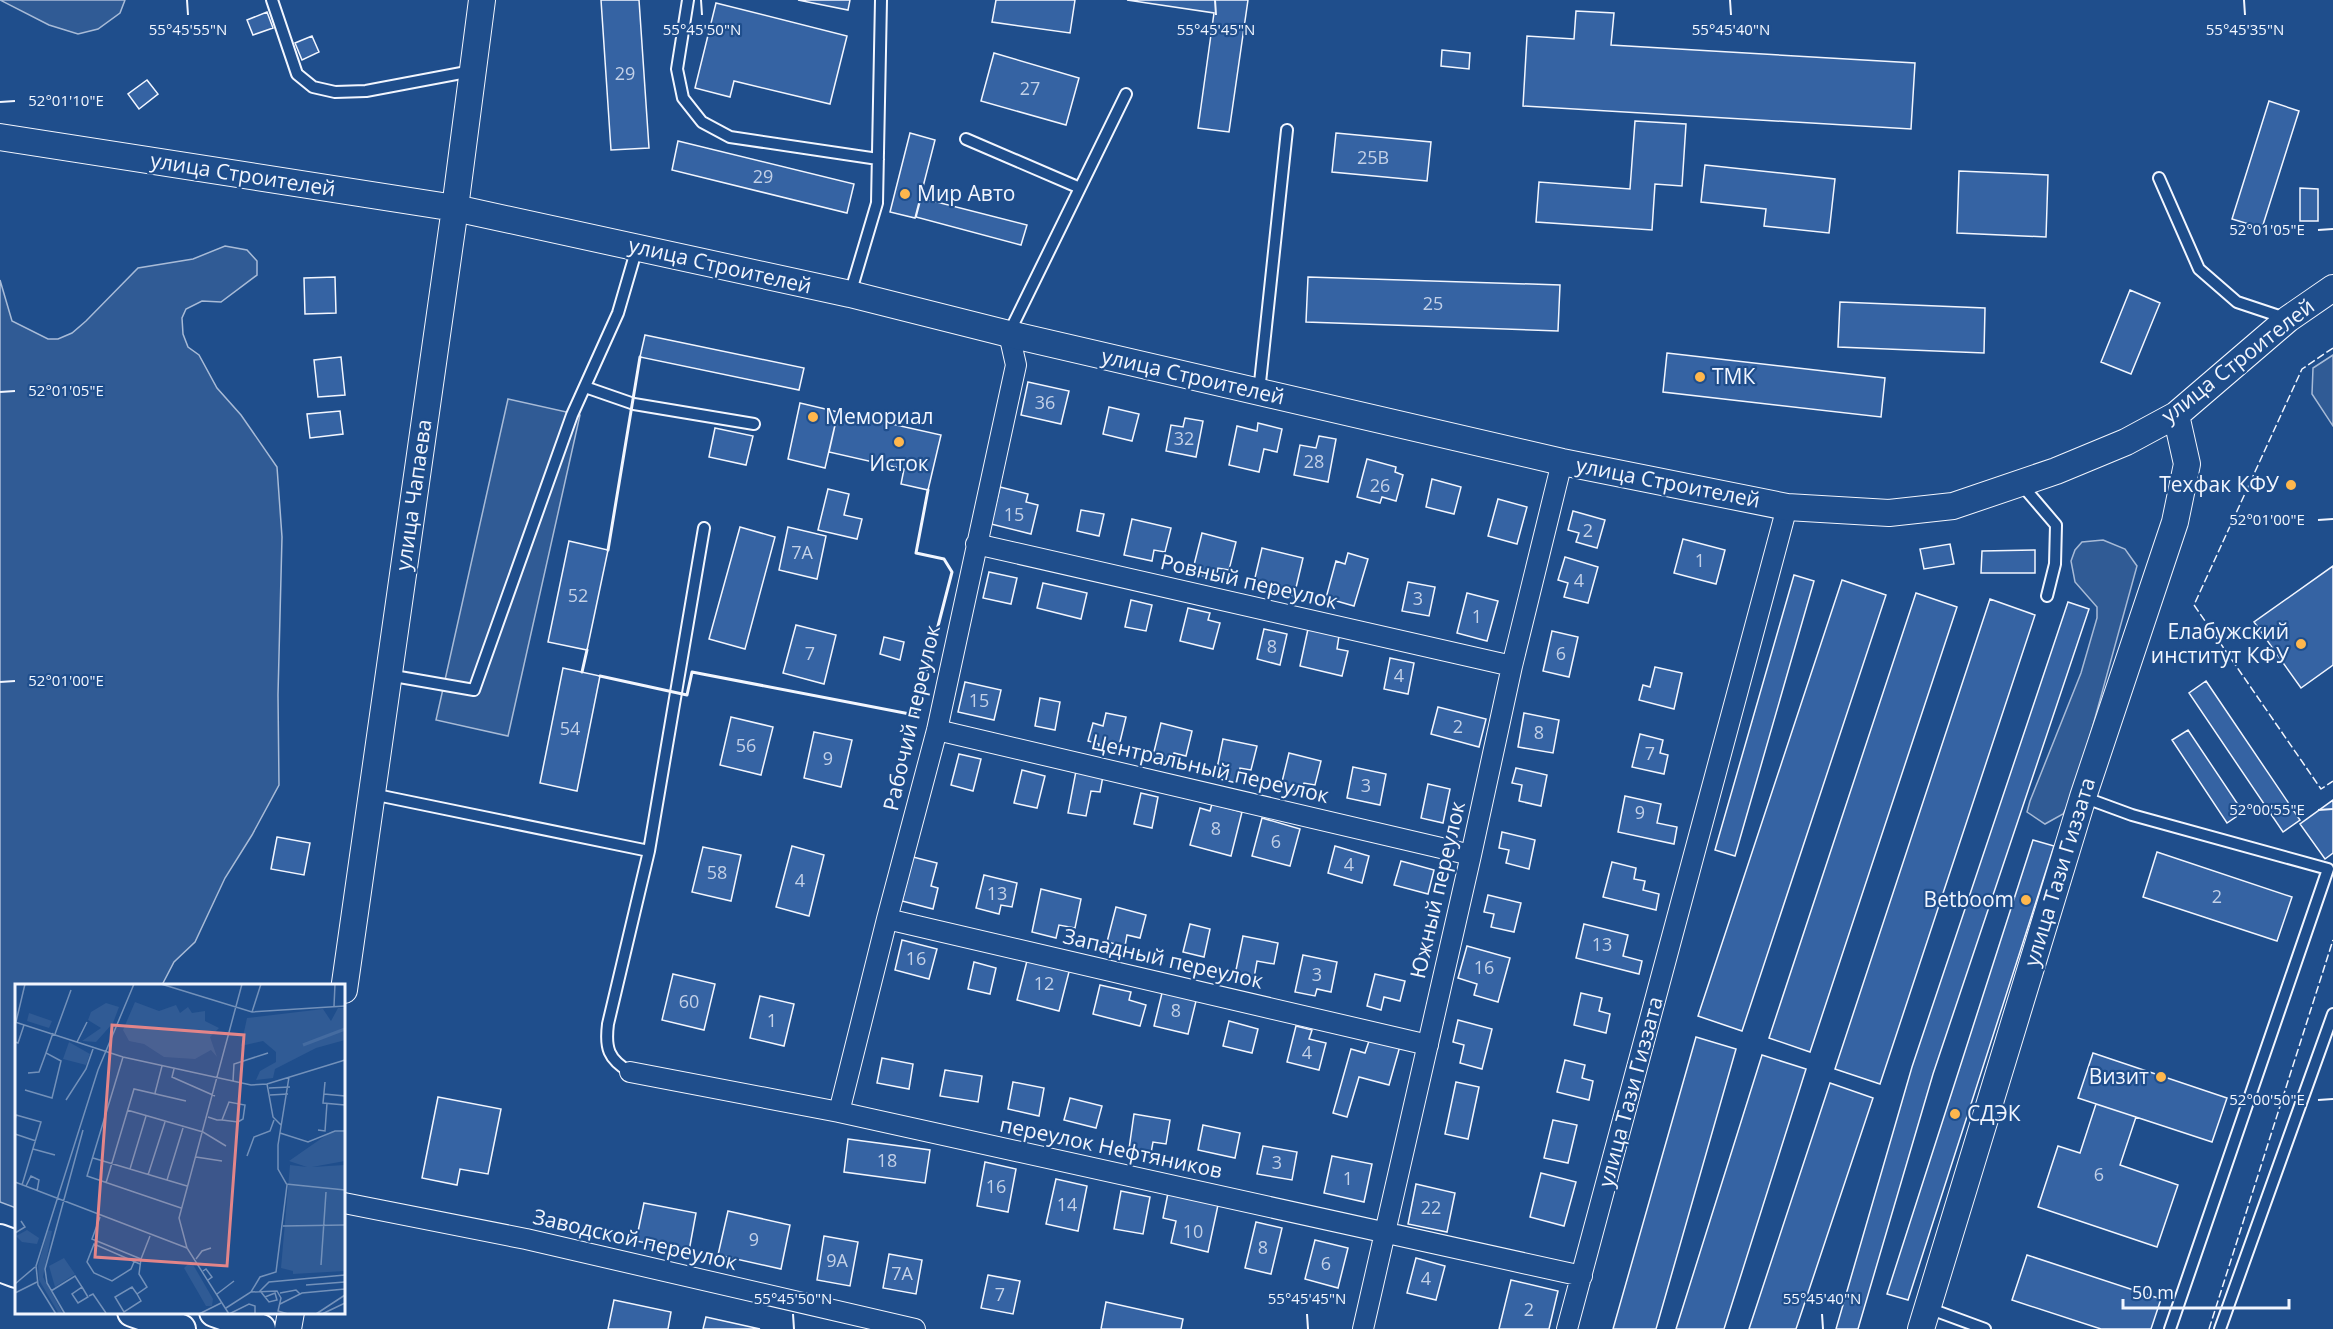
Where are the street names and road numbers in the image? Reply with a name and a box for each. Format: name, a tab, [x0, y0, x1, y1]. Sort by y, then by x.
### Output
street label: улица Строителей	[149, 146, 338, 202]
street label: улица Строителей	[626, 230, 814, 300]
street label: улица Строителей	[2155, 292, 2320, 429]
street label: улица Строителей	[1099, 341, 1287, 411]
street label: улица Чапаева	[389, 417, 437, 572]
street label: улица Строителей	[1574, 450, 1763, 514]
street label: Ровный переулок	[1158, 547, 1341, 615]
street label: Рабочий переулок	[876, 622, 946, 813]
street label: Центральный переулок	[1089, 727, 1332, 809]
street label: улица Тази Гиззата	[2017, 774, 2101, 970]
street label: Южный переулок	[1403, 798, 1471, 981]
street label: Западный переулок	[1061, 921, 1266, 995]
street label: улица Тази Гиззата	[1591, 993, 1669, 1190]
street label: переулок Нефтяников	[997, 1110, 1225, 1184]
street label: Заводской переулок	[530, 1202, 740, 1276]

